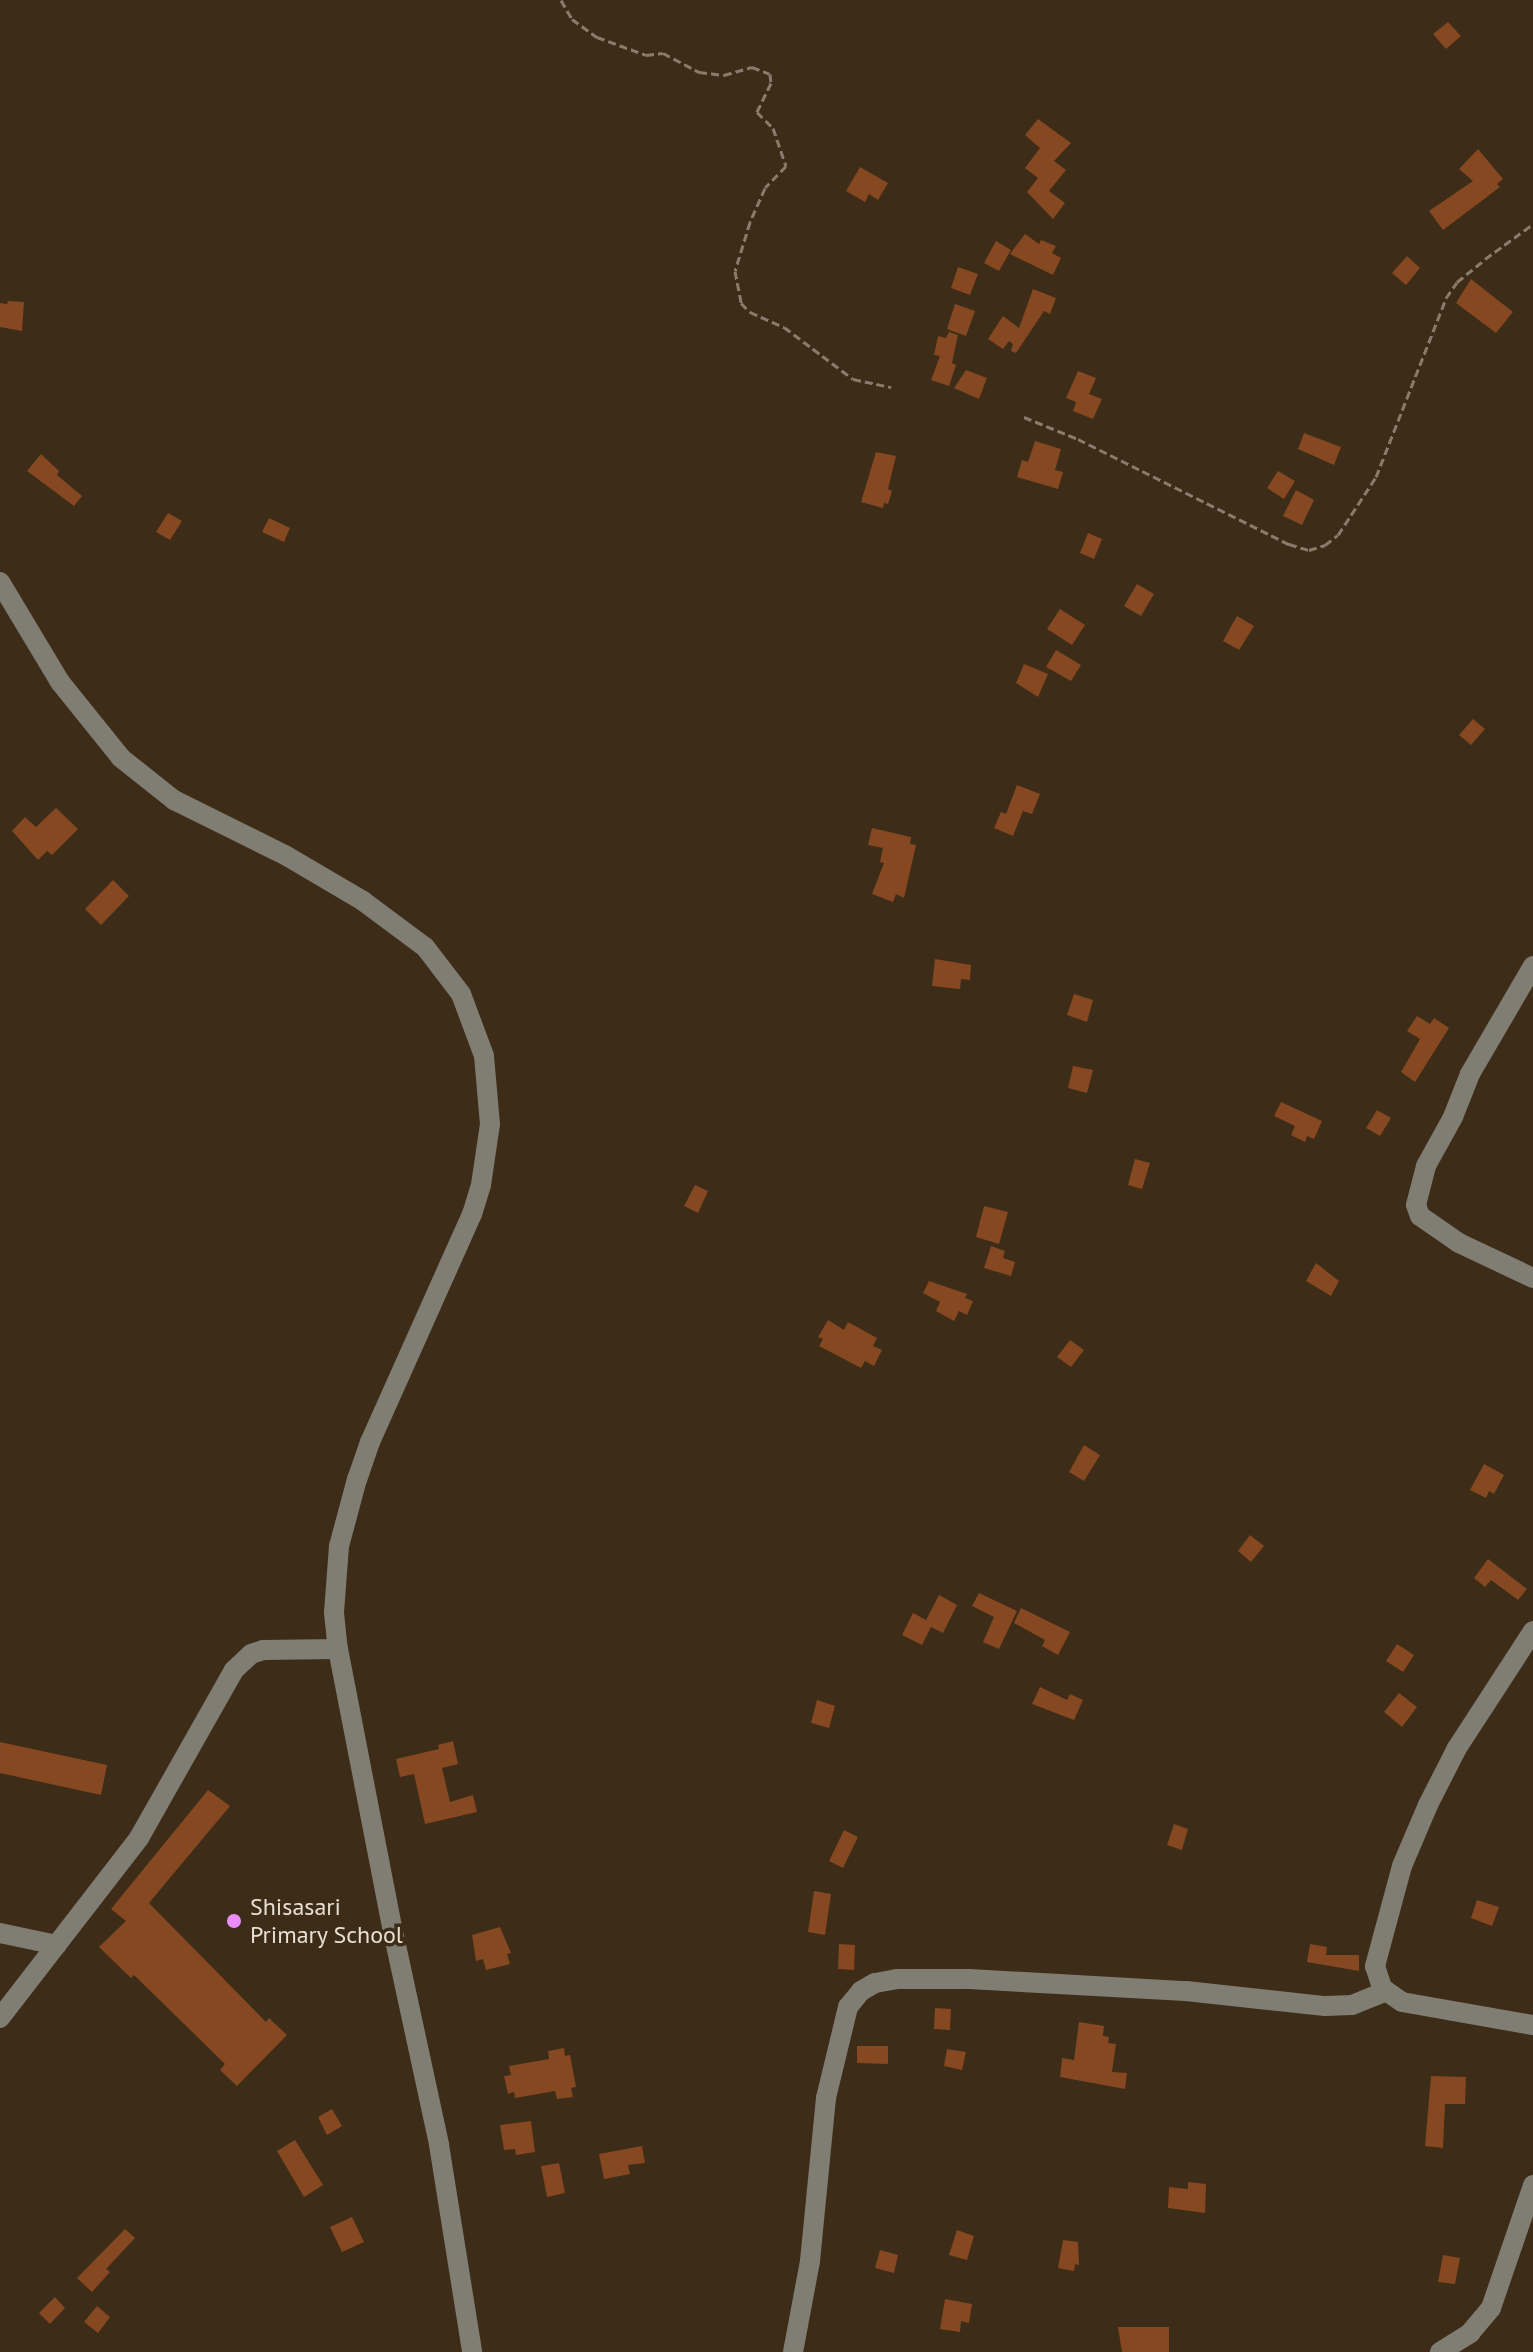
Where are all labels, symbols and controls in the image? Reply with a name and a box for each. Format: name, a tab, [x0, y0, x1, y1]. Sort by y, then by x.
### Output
place label: Shisasari Primary School	[250, 1893, 404, 1949]
marker: Shisasari Primary School	[225, 1912, 243, 1930]

